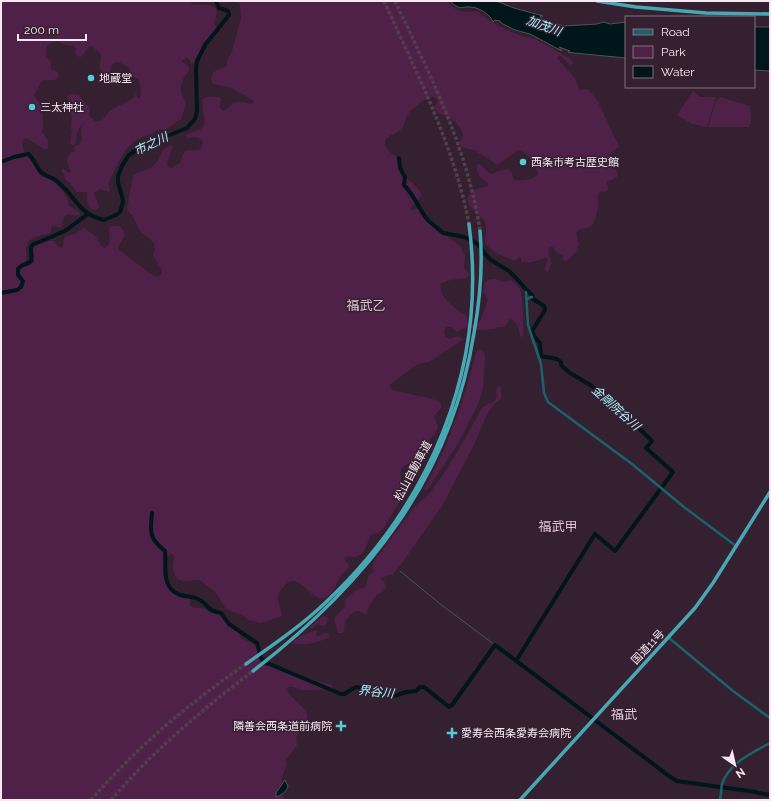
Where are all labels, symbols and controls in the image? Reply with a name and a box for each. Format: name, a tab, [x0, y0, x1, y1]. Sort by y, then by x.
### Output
water label: 加茂川	[525, 13, 565, 39]
scale bar	[18, 16, 86, 42]
legend	[625, 16, 755, 88]
text: 200 m	[24, 23, 59, 37]
text: Road	[661, 25, 690, 39]
text: Park	[661, 45, 686, 59]
text: Water	[661, 65, 695, 79]
place label: 地蔵堂	[99, 72, 132, 85]
marker: 地蔵堂	[86, 73, 96, 83]
place label: 三太神社	[40, 101, 84, 114]
marker: 三太神社	[27, 102, 37, 112]
water label: 市之川	[132, 129, 172, 158]
place label: 西条市考古歴史館	[531, 156, 619, 169]
marker: 西条市考古歴史館	[518, 157, 528, 167]
district label: 福武乙	[346, 298, 386, 313]
water label: 金剛院谷川	[589, 383, 644, 435]
street label: 松山自動車道	[392, 439, 434, 503]
district label: 福武甲	[538, 519, 578, 534]
street label: 国道11号	[629, 627, 667, 667]
water label: 界谷川	[357, 683, 397, 701]
district label: 福武	[611, 707, 637, 722]
place label: 隣善会西条道前病院	[233, 720, 332, 733]
marker: 隣善会西条道前病院	[335, 720, 347, 732]
marker: 愛寿会西条愛寿会病院	[446, 727, 458, 739]
place label: 愛寿会西条愛寿会病院	[461, 727, 571, 740]
north arrow	[715, 745, 755, 785]
text: N	[733, 765, 747, 781]

